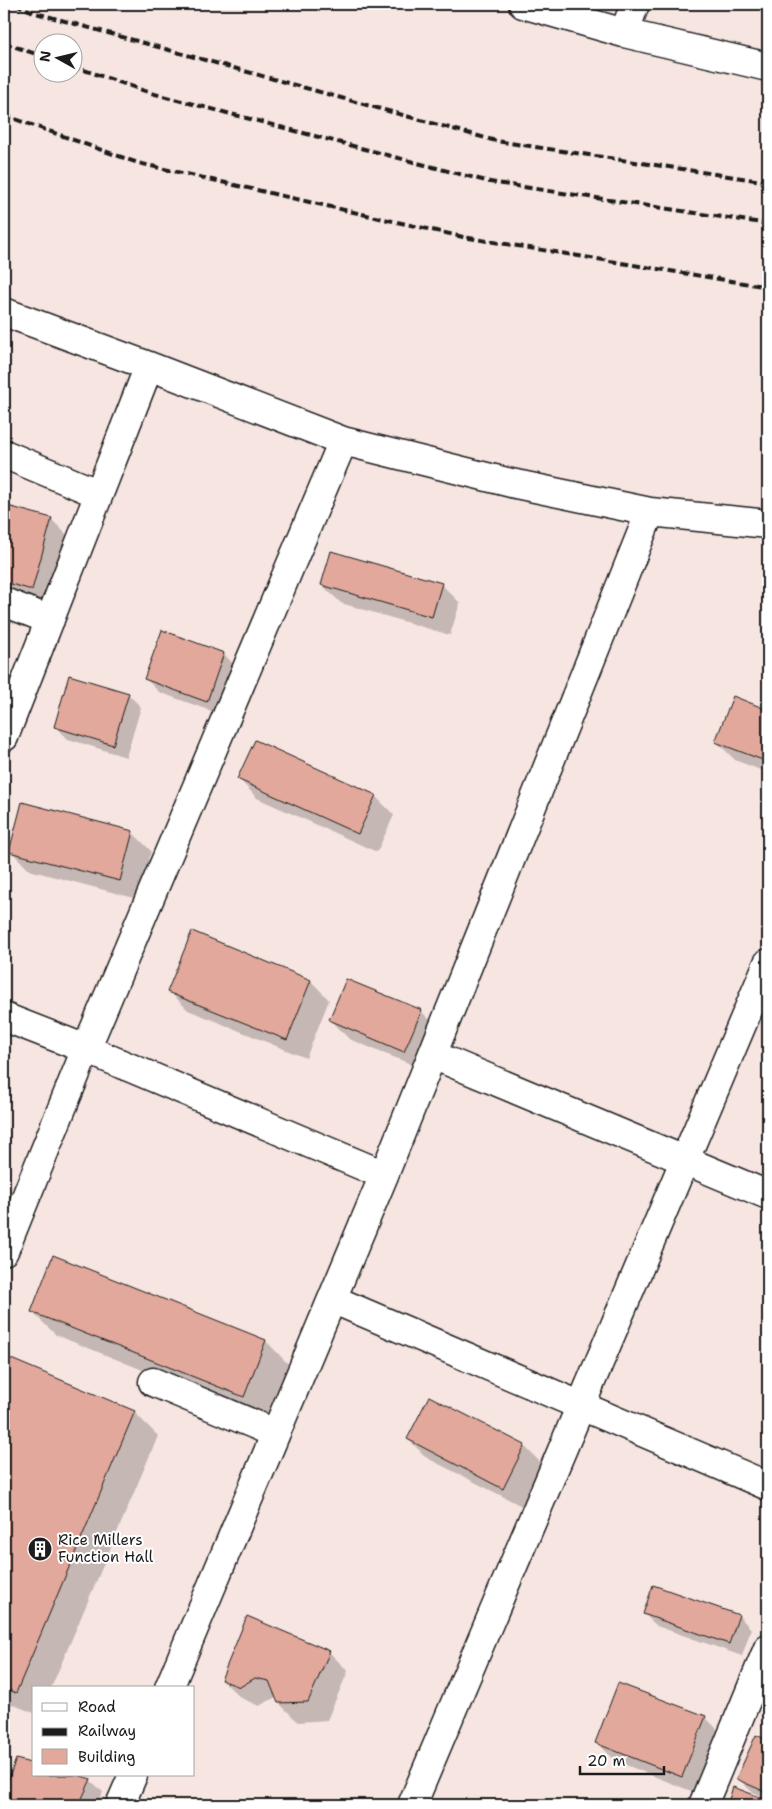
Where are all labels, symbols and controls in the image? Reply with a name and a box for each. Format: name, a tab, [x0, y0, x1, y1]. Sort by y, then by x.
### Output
north arrow	[32, 32, 82, 82]
text: N	[35, 49, 55, 63]
place label: Rice Millers Function Hall	[58, 1530, 154, 1567]
building icon: Rice Millers Function Hall	[27, 1536, 53, 1562]
legend	[32, 1686, 195, 1776]
text: Road	[78, 1697, 116, 1717]
text: Railway	[78, 1721, 136, 1741]
scale bar	[580, 1744, 663, 1776]
text: Building	[78, 1747, 135, 1767]
text: 20 m	[587, 1751, 626, 1771]

